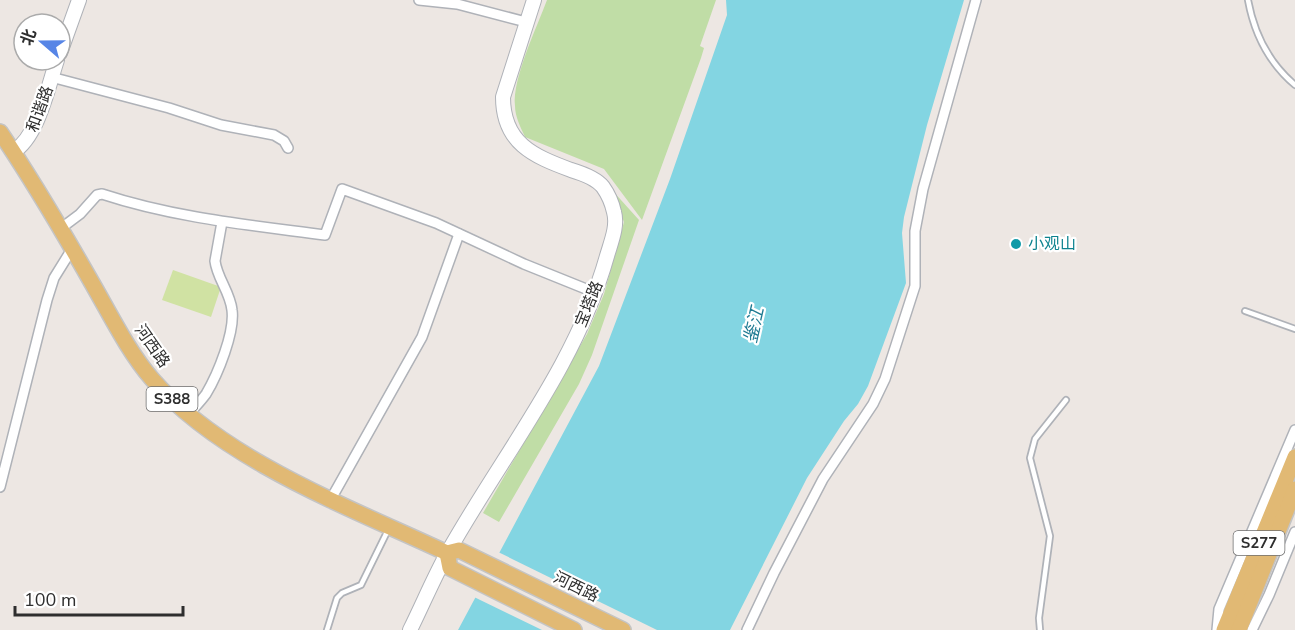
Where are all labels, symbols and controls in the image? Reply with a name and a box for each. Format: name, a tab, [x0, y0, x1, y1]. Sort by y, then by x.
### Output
north arrow	[12, 12, 72, 72]
text: 北	[16, 26, 42, 48]
street label: 和谐路	[21, 83, 59, 135]
place label: 小观山	[1028, 233, 1076, 255]
marker: 小观山	[1009, 237, 1023, 251]
street label: 宝塔路	[570, 278, 608, 330]
water label: 鉴江	[738, 303, 770, 345]
street label: 河西路	[129, 320, 175, 372]
road number: S388	[146, 387, 198, 411]
road number: S277	[1234, 531, 1284, 555]
street label: 河西路	[550, 567, 602, 607]
scale bar	[15, 579, 183, 617]
text: 100 m	[24, 588, 76, 612]

